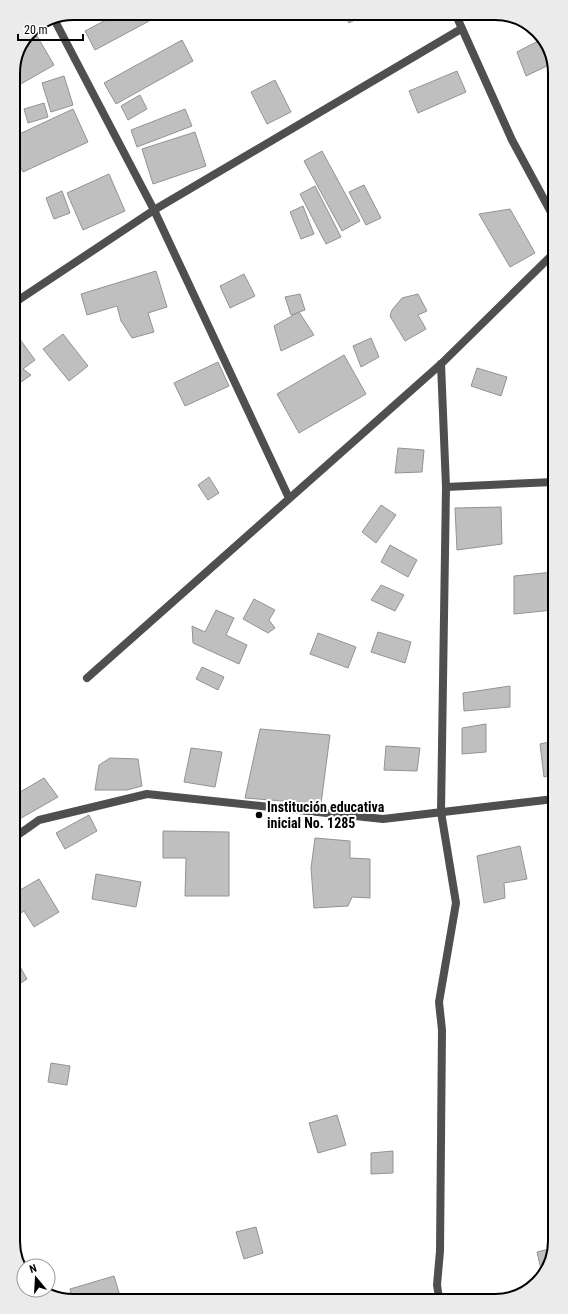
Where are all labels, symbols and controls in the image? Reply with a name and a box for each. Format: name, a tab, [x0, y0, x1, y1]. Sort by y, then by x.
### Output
scale bar	[18, 16, 83, 42]
text: 20 m	[24, 23, 48, 37]
place label: Institución educativa inicial No. 1285	[267, 799, 385, 831]
marker: Institución educativa inicial No. 1285	[254, 810, 264, 820]
north arrow	[16, 1258, 56, 1298]
text: N	[28, 1262, 39, 1276]

